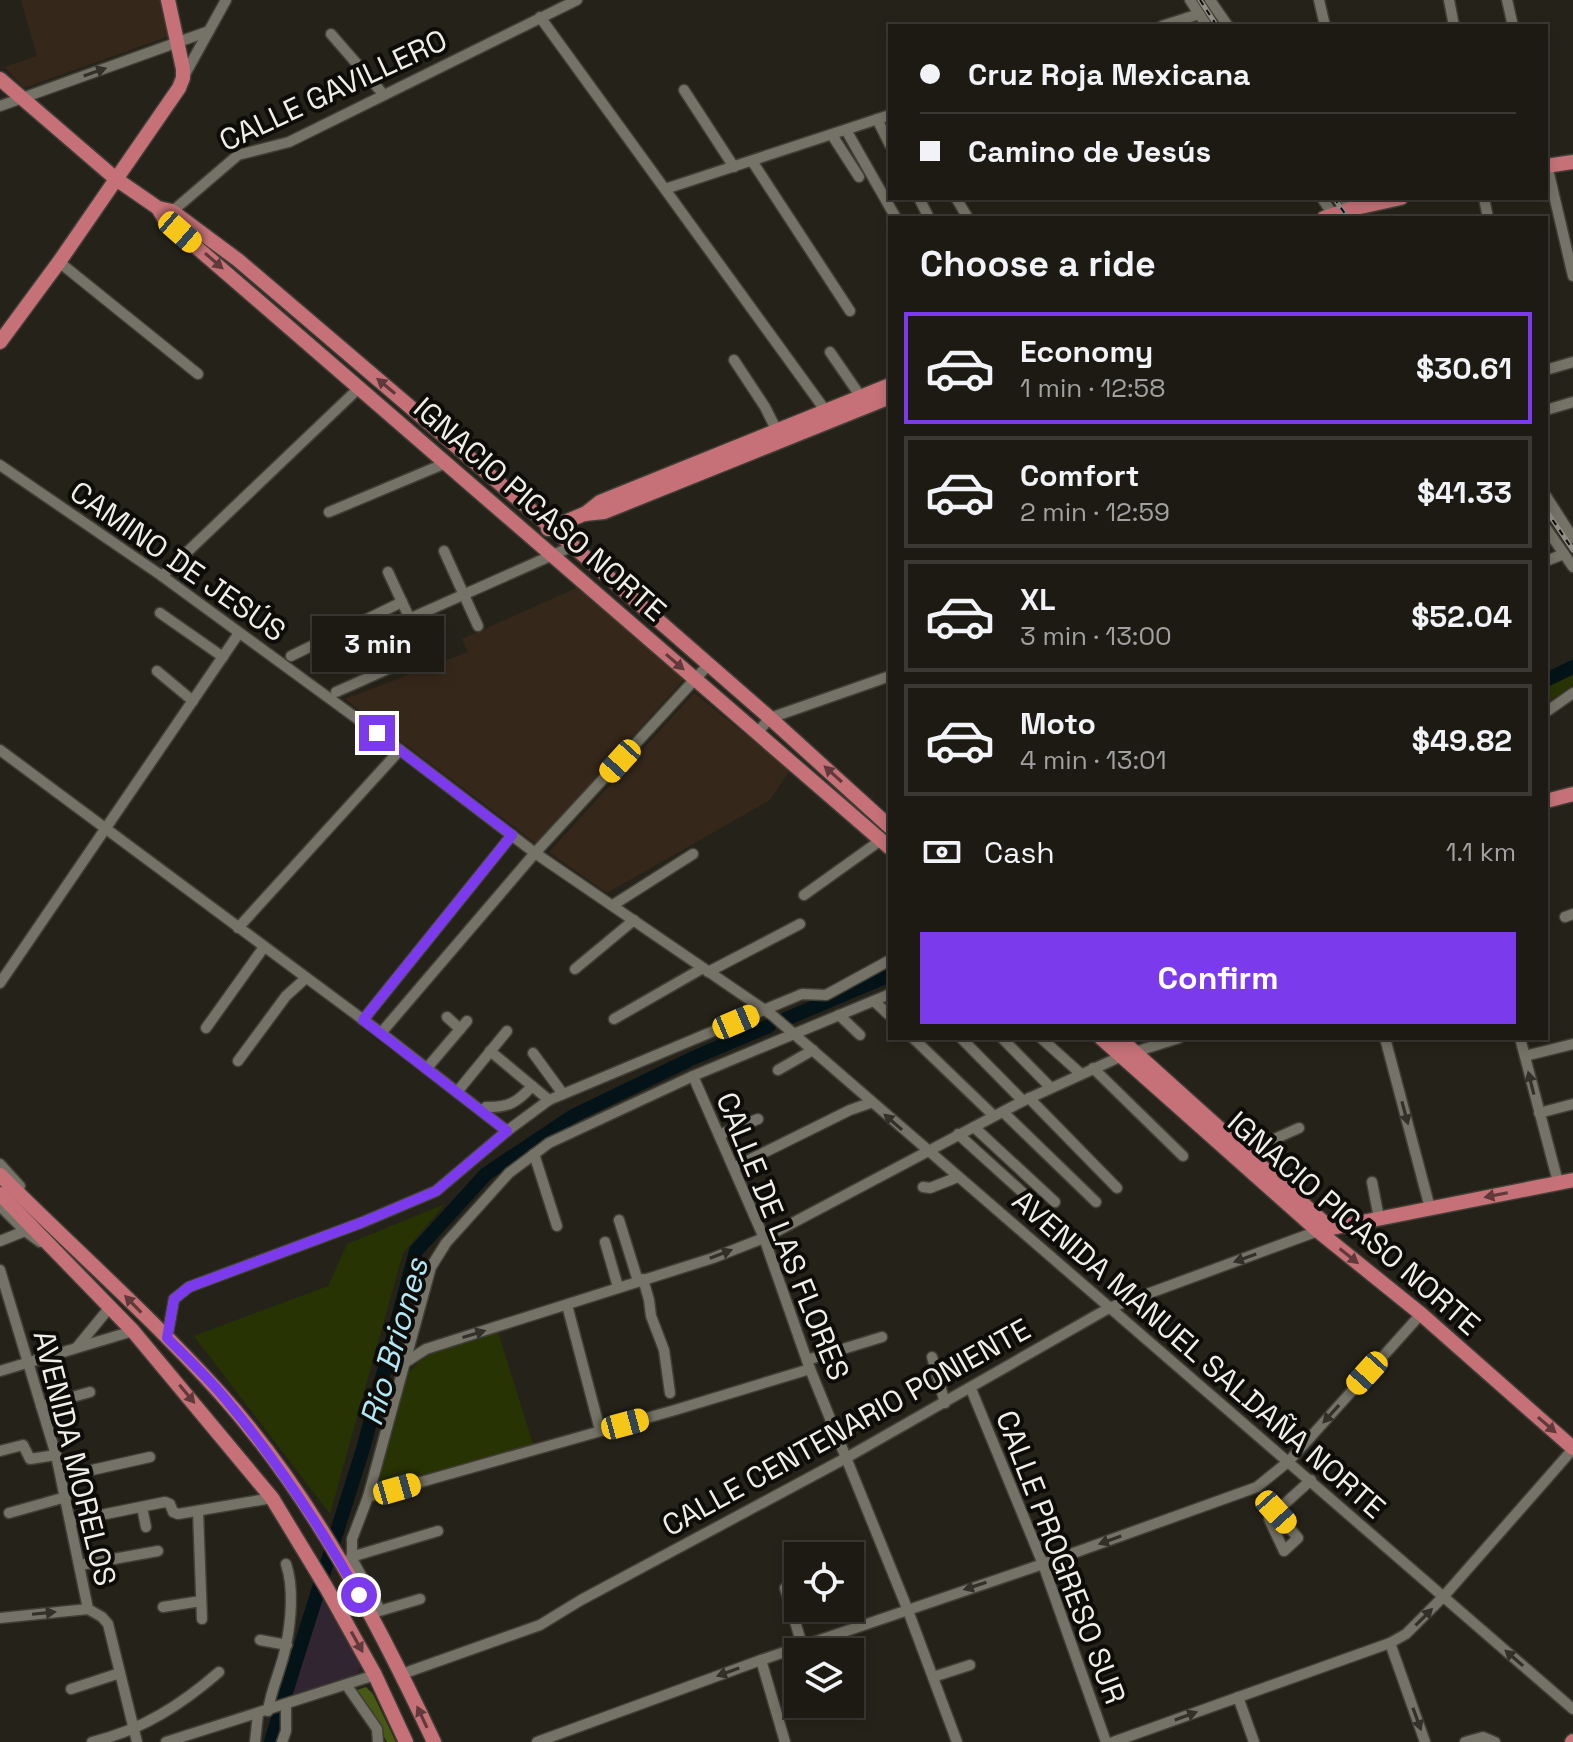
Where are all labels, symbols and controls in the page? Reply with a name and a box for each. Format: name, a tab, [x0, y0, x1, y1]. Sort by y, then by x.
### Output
street label: CALLE GAVILLERO	[213, 20, 453, 160]
text: Cruz Roja Mexicana	[968, 55, 1250, 94]
one-way arrow	[83, 65, 107, 77]
text: Camino de Jesús	[968, 132, 1211, 171]
car	[154, 207, 206, 257]
text: Choose a ride	[920, 241, 1156, 287]
one-way arrow	[205, 252, 224, 270]
icon: car	[924, 332, 996, 404]
text: Economy	[1020, 332, 1153, 371]
text: $30.61	[1416, 349, 1512, 388]
text: 1 min · 12:58	[1020, 371, 1165, 405]
one-way arrow	[376, 378, 396, 395]
street label: IGNACIO PICASO NORTE	[405, 388, 675, 630]
icon: car	[924, 456, 996, 528]
text: Comfort	[1020, 456, 1139, 495]
street label: CAMINO DE JESÚS	[62, 472, 294, 650]
text: $41.33	[1417, 473, 1512, 512]
text: 2 min · 12:59	[1020, 495, 1170, 529]
icon: car	[924, 580, 996, 652]
text: XL	[1020, 580, 1056, 619]
text: $52.04	[1411, 597, 1512, 636]
callout: 3 min	[311, 617, 443, 673]
text: 3 min · 13:00	[1020, 619, 1172, 653]
text: 3 min	[344, 627, 412, 661]
one-way arrow	[666, 652, 685, 670]
icon: car	[924, 704, 996, 776]
text: Moto	[1020, 704, 1096, 743]
route end	[359, 715, 395, 751]
text: $49.82	[1412, 721, 1512, 760]
car	[595, 735, 645, 787]
text: 4 min · 13:01	[1020, 743, 1167, 777]
one-way arrow	[823, 766, 843, 783]
icon: cash	[920, 830, 964, 874]
text: Cash	[984, 833, 1055, 872]
text: 1.1 km	[1446, 835, 1516, 869]
button: Confirm	[920, 932, 1516, 1024]
car	[709, 1002, 763, 1042]
one-way arrow	[1525, 1071, 1537, 1096]
street label: CALLE DE LAS FLORES	[707, 1086, 859, 1386]
one-way arrow	[1400, 1101, 1412, 1126]
street label: IGNACIO PICASO NORTE	[1219, 1102, 1489, 1344]
one-way arrow	[884, 1114, 904, 1131]
street label: AVENIDA MANUEL SALDAÑA NORTE	[1004, 1181, 1394, 1527]
one-way arrow	[1484, 1189, 1509, 1201]
one-way arrow	[710, 1247, 734, 1260]
one-way arrow	[1339, 1247, 1359, 1264]
one-way arrow	[1232, 1252, 1256, 1265]
water label: Rio Briones	[351, 1253, 437, 1430]
one-way arrow	[124, 1294, 142, 1313]
street label: CALLE CENTENARIO PONIENTE	[655, 1309, 1037, 1545]
street label: AVENIDA MORELOS	[24, 1326, 126, 1590]
one-way arrow	[462, 1327, 486, 1340]
car	[1342, 1347, 1392, 1399]
one-way arrow	[178, 1384, 195, 1404]
one-way arrow	[1322, 1404, 1340, 1423]
street label: CALLE PROGRESO SUR	[987, 1405, 1135, 1709]
car	[599, 1406, 651, 1442]
one-way arrow	[1537, 1415, 1556, 1433]
car	[371, 1471, 423, 1507]
car	[1251, 1486, 1301, 1538]
one-way arrow	[1098, 1534, 1122, 1546]
map controls	[784, 1542, 864, 1718]
button: locate	[784, 1542, 864, 1622]
route start	[341, 1577, 377, 1613]
one-way arrow	[962, 1581, 986, 1593]
one-way arrow	[32, 1607, 57, 1620]
one-way arrow	[1414, 1608, 1433, 1626]
one-way arrow	[350, 1631, 363, 1654]
button: layers	[784, 1638, 864, 1718]
one-way arrow	[1505, 1650, 1525, 1667]
one-way arrow	[716, 1666, 740, 1679]
one-way arrow	[415, 1705, 429, 1729]
one-way arrow	[1411, 1707, 1424, 1731]
one-way arrow	[1174, 1709, 1198, 1721]

